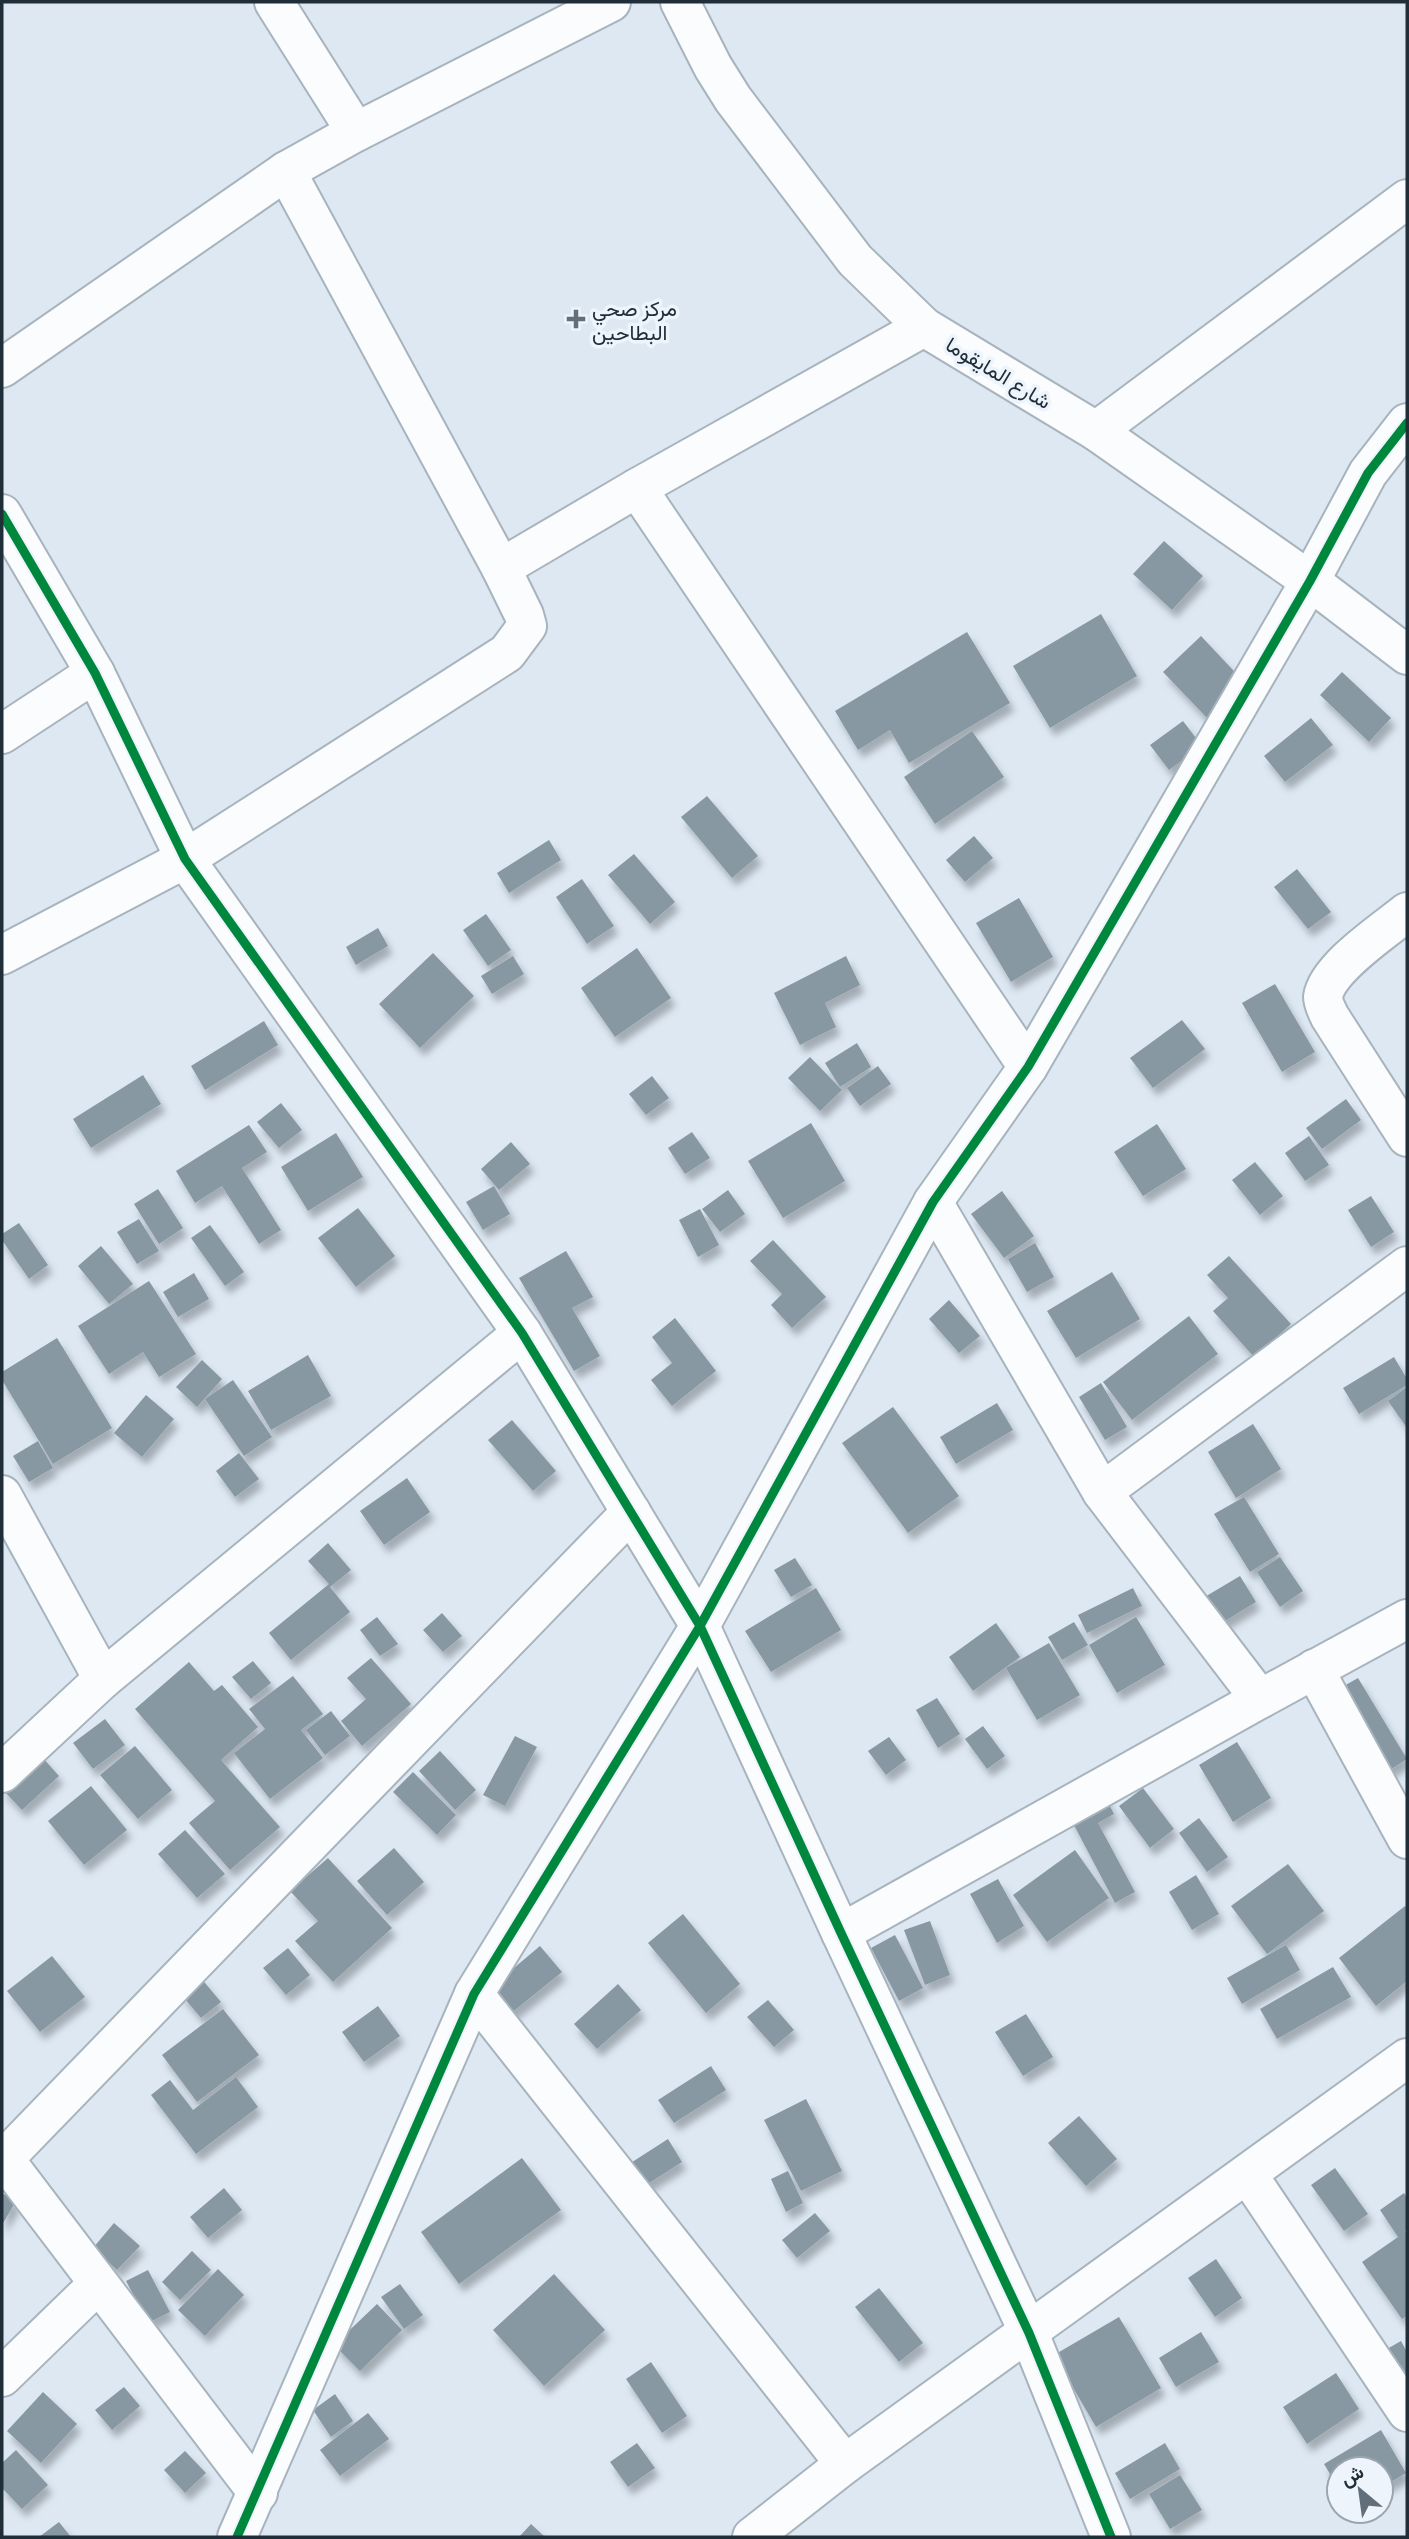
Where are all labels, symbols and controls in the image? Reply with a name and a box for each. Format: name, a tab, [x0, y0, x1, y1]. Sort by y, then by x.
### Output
place label: مركز صحي البطاحين	[592, 295, 677, 345]
marker: مركز صحي البطاحين	[566, 309, 586, 329]
street label: شارع المايقوما	[940, 331, 1056, 416]
north arrow	[1325, 2455, 1395, 2525]
text: ش	[1336, 2459, 1368, 2491]

